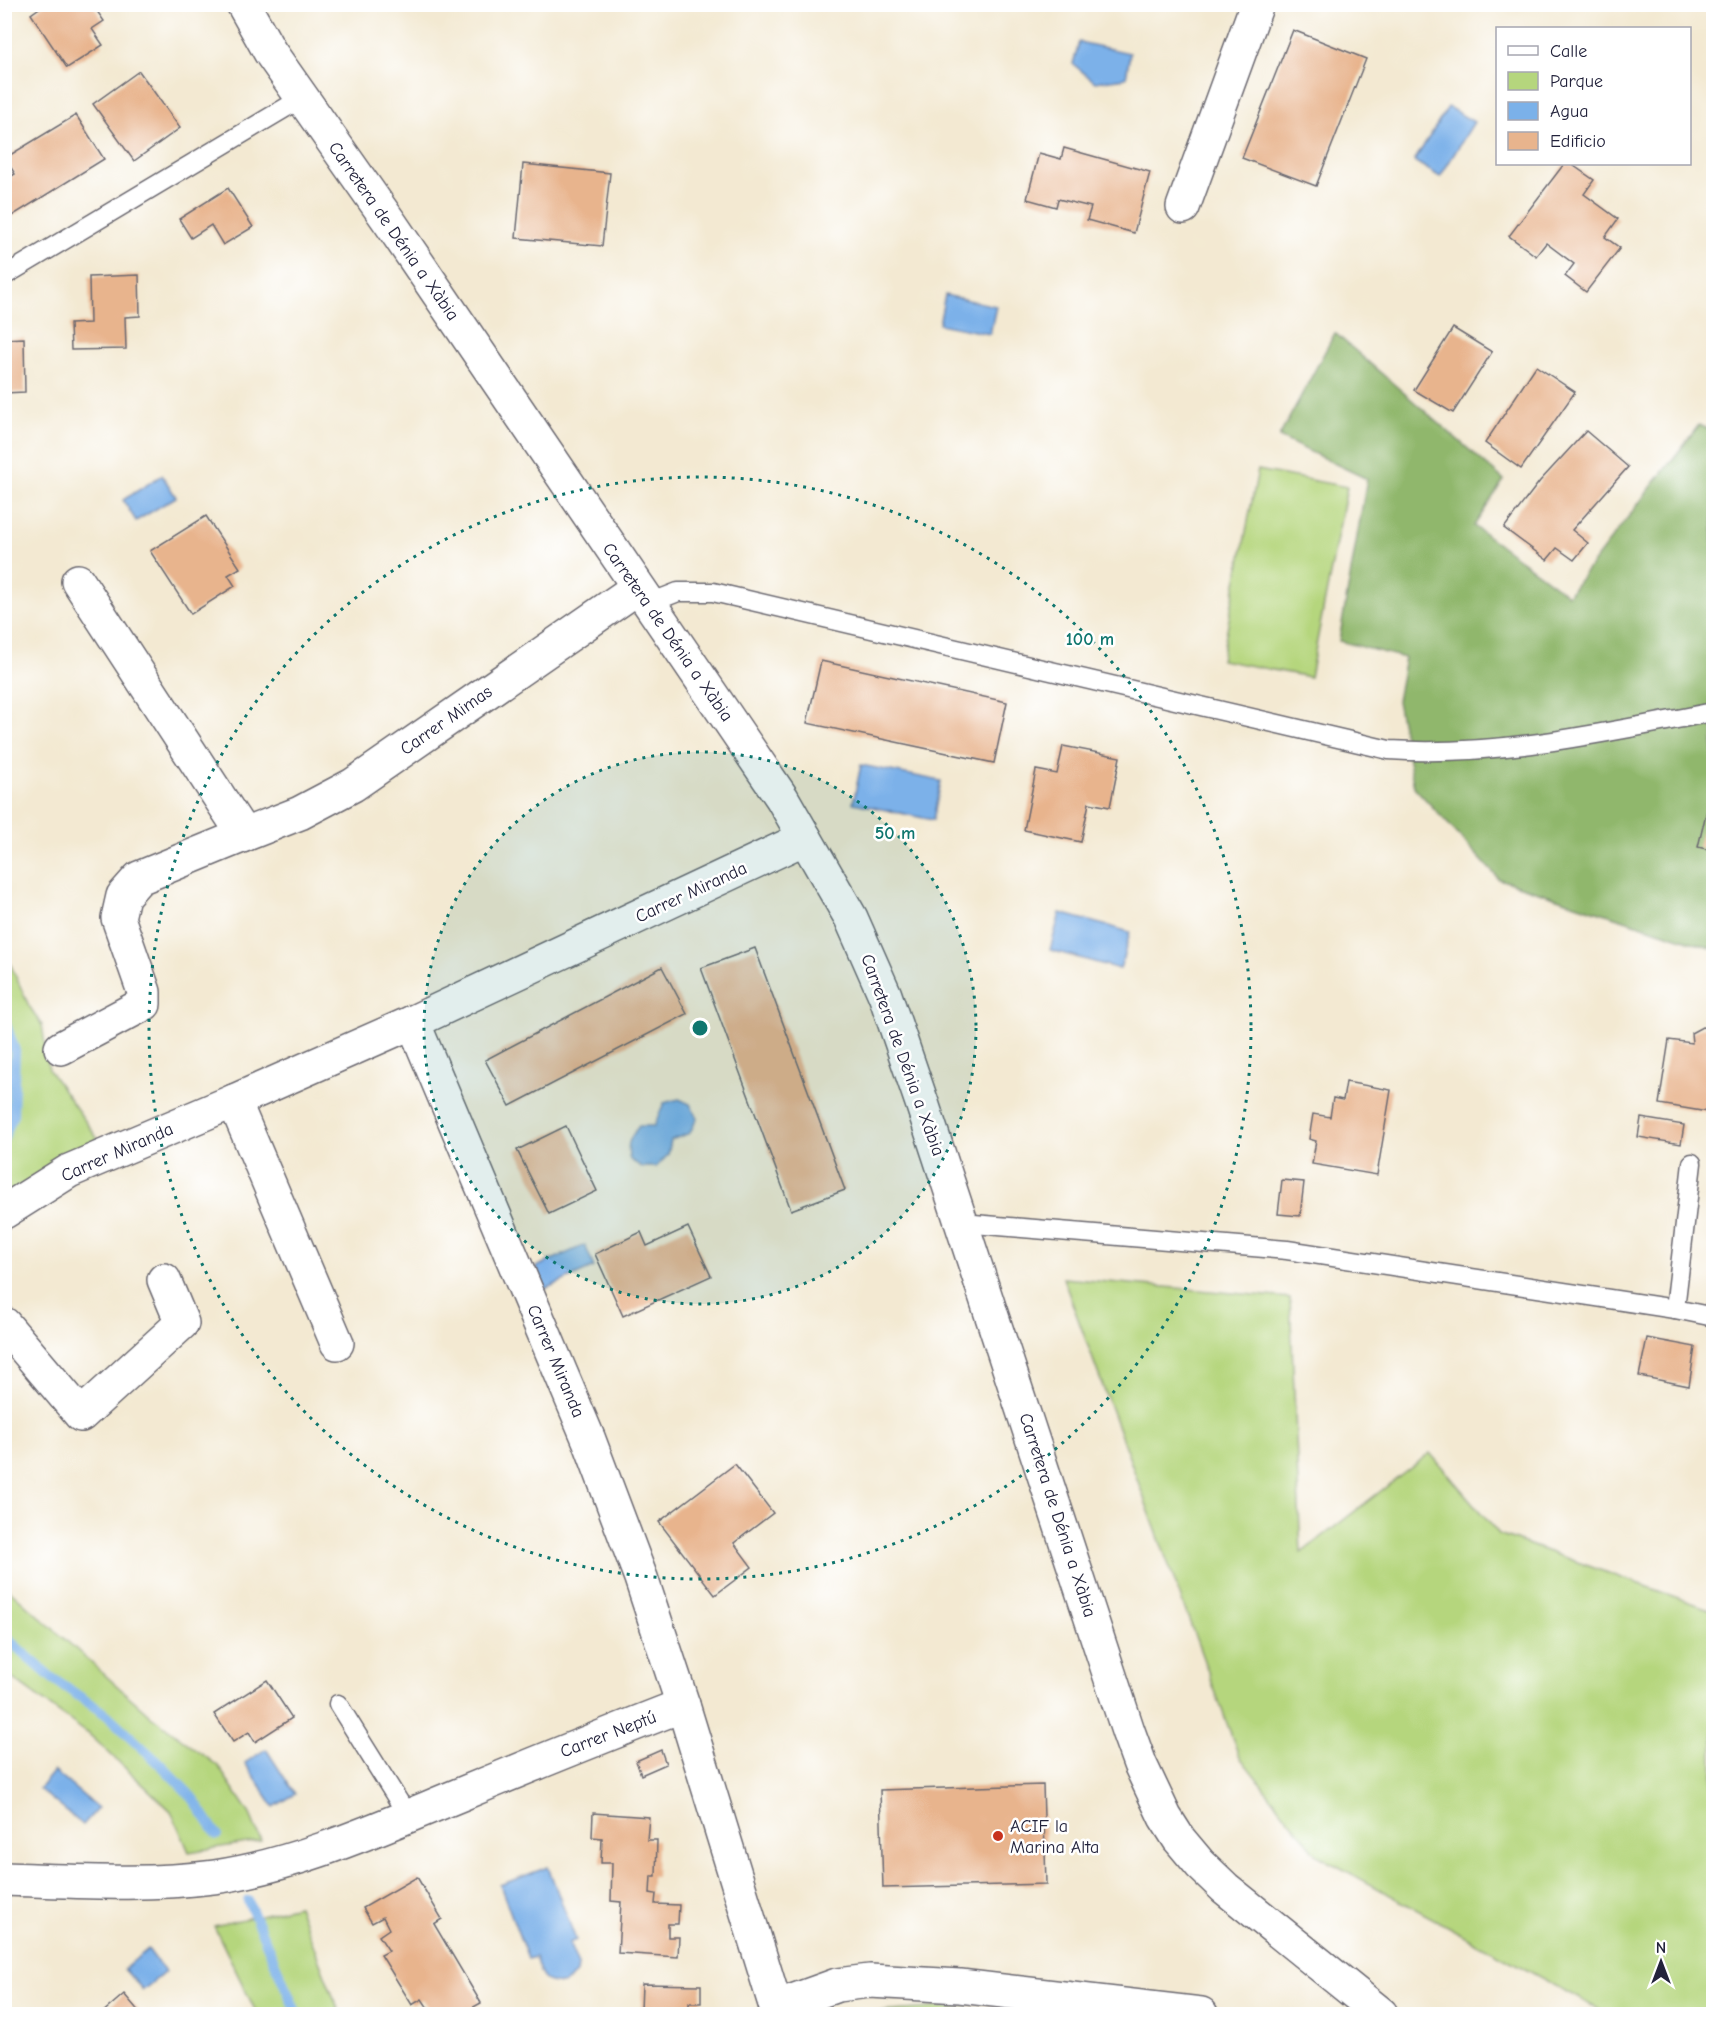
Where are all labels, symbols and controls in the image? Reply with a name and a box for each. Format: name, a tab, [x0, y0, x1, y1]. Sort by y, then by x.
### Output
legend	[1496, 27, 1691, 165]
text: Calle	[1550, 41, 1587, 62]
text: Parque	[1550, 71, 1603, 92]
text: Agua	[1550, 101, 1588, 122]
text: Edificio	[1550, 131, 1606, 152]
street label: Carretera de Dénia a Xàbia	[324, 138, 463, 325]
street label: Carretera de Dénia a Xàbia	[598, 539, 737, 726]
text: 100 m	[1066, 629, 1114, 650]
street label: Carrer Mimas	[396, 681, 496, 760]
text: 50 m	[875, 823, 915, 844]
street label: Carrer Miranda	[632, 857, 750, 927]
street label: Carretera de Dénia a Xàbia	[856, 951, 949, 1159]
centre of rings	[690, 1018, 710, 1038]
street label: Carrer Miranda	[58, 1118, 177, 1187]
street label: Carrer Miranda	[522, 1302, 589, 1421]
street label: Carretera de Dénia a Xàbia	[1015, 1411, 1100, 1620]
street label: Carrer Neptú	[557, 1707, 659, 1762]
place label: ACIF la Marina Alta	[1010, 1816, 1099, 1858]
marker: ACIF la Marina Alta	[991, 1829, 1005, 1843]
north arrow	[1631, 1932, 1691, 1992]
text: N	[1656, 1939, 1666, 1957]

